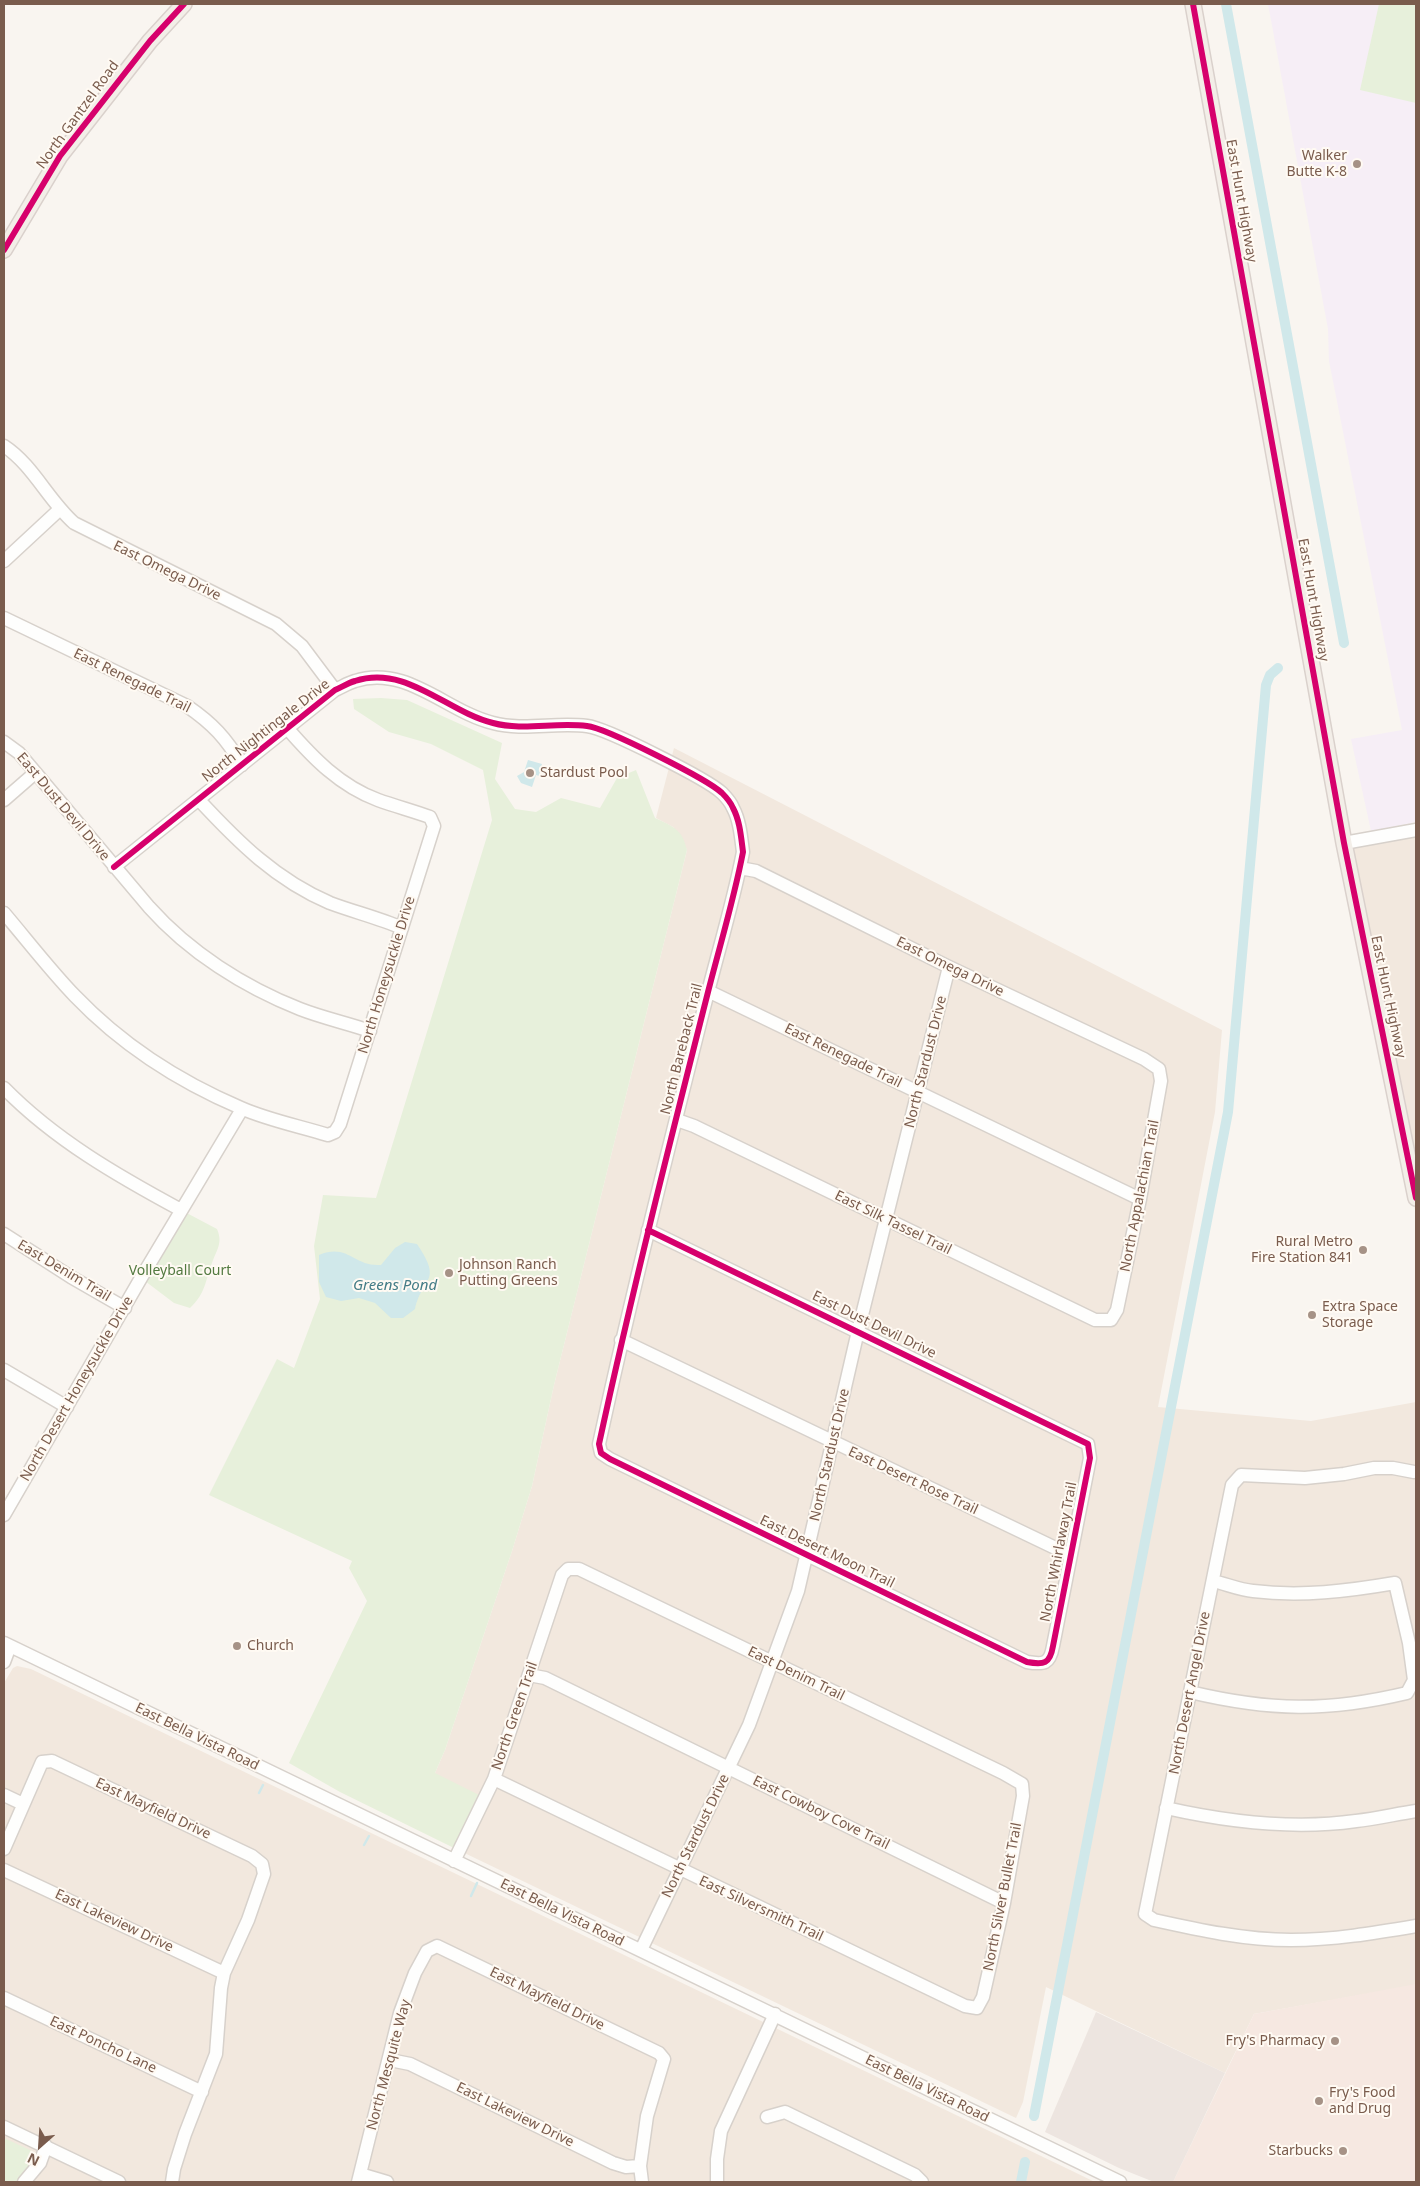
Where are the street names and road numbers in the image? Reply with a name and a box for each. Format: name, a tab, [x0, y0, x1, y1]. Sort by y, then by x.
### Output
street label: North Gantzel Road	[33, 58, 123, 172]
street label: East Hunt Highway	[1222, 138, 1260, 264]
street label: East Hunt Highway	[1294, 537, 1332, 663]
street label: East Omega Drive	[110, 538, 224, 604]
street label: East Renegade Trail	[71, 645, 193, 717]
street label: North Nightingale Drive	[199, 676, 333, 786]
street label: East Dust Devil Drive	[13, 750, 113, 864]
street label: North Honeysuckle Drive	[355, 894, 419, 1056]
street label: East Omega Drive	[893, 934, 1007, 1000]
street label: East Hunt Highway	[1367, 934, 1409, 1060]
street label: North Bareback Trail	[658, 982, 706, 1116]
street label: North Stardust Drive	[901, 994, 951, 1130]
street label: East Renegade Trail	[782, 1020, 904, 1092]
street label: North Appalachian Trail	[1117, 1119, 1163, 1273]
street label: East Silk Tassel Trail	[832, 1187, 954, 1259]
street label: East Denim Trail	[14, 1237, 114, 1305]
street label: East Dust Devil Drive	[809, 1288, 939, 1362]
street label: North Desert Honeysuckle Drive	[17, 1293, 137, 1485]
street label: North Stardust Drive	[807, 1387, 853, 1523]
street label: East Desert Rose Trail	[845, 1444, 981, 1518]
street label: North Whirlaway Trail	[1037, 1481, 1081, 1623]
street label: East Desert Moon Trail	[757, 1512, 897, 1592]
street label: North Desert Angel Drive	[1166, 1610, 1214, 1776]
street label: East Denim Trail	[745, 1643, 847, 1705]
street label: North Green Trail	[489, 1660, 541, 1772]
street label: East Bella Vista Road	[132, 1700, 262, 1774]
street label: North Stardust Drive	[659, 1771, 733, 1901]
street label: East Cowboy Cove Trail	[750, 1773, 892, 1853]
street label: East Mayfield Drive	[93, 1775, 213, 1843]
street label: North Silver Bullet Trail	[980, 1821, 1026, 1973]
street label: East Silversmith Trail	[696, 1873, 826, 1945]
street label: East Bella Vista Road	[497, 1876, 627, 1950]
street label: East Lakeview Drive	[52, 1886, 176, 1956]
street label: East Mayfield Drive	[487, 1964, 607, 2034]
street label: North Mesquite Way	[363, 1998, 415, 2132]
street label: East Poncho Lane	[47, 2013, 159, 2077]
street label: East Bella Vista Road	[862, 2052, 992, 2126]
street label: East Lakeview Drive	[453, 2079, 577, 2151]

